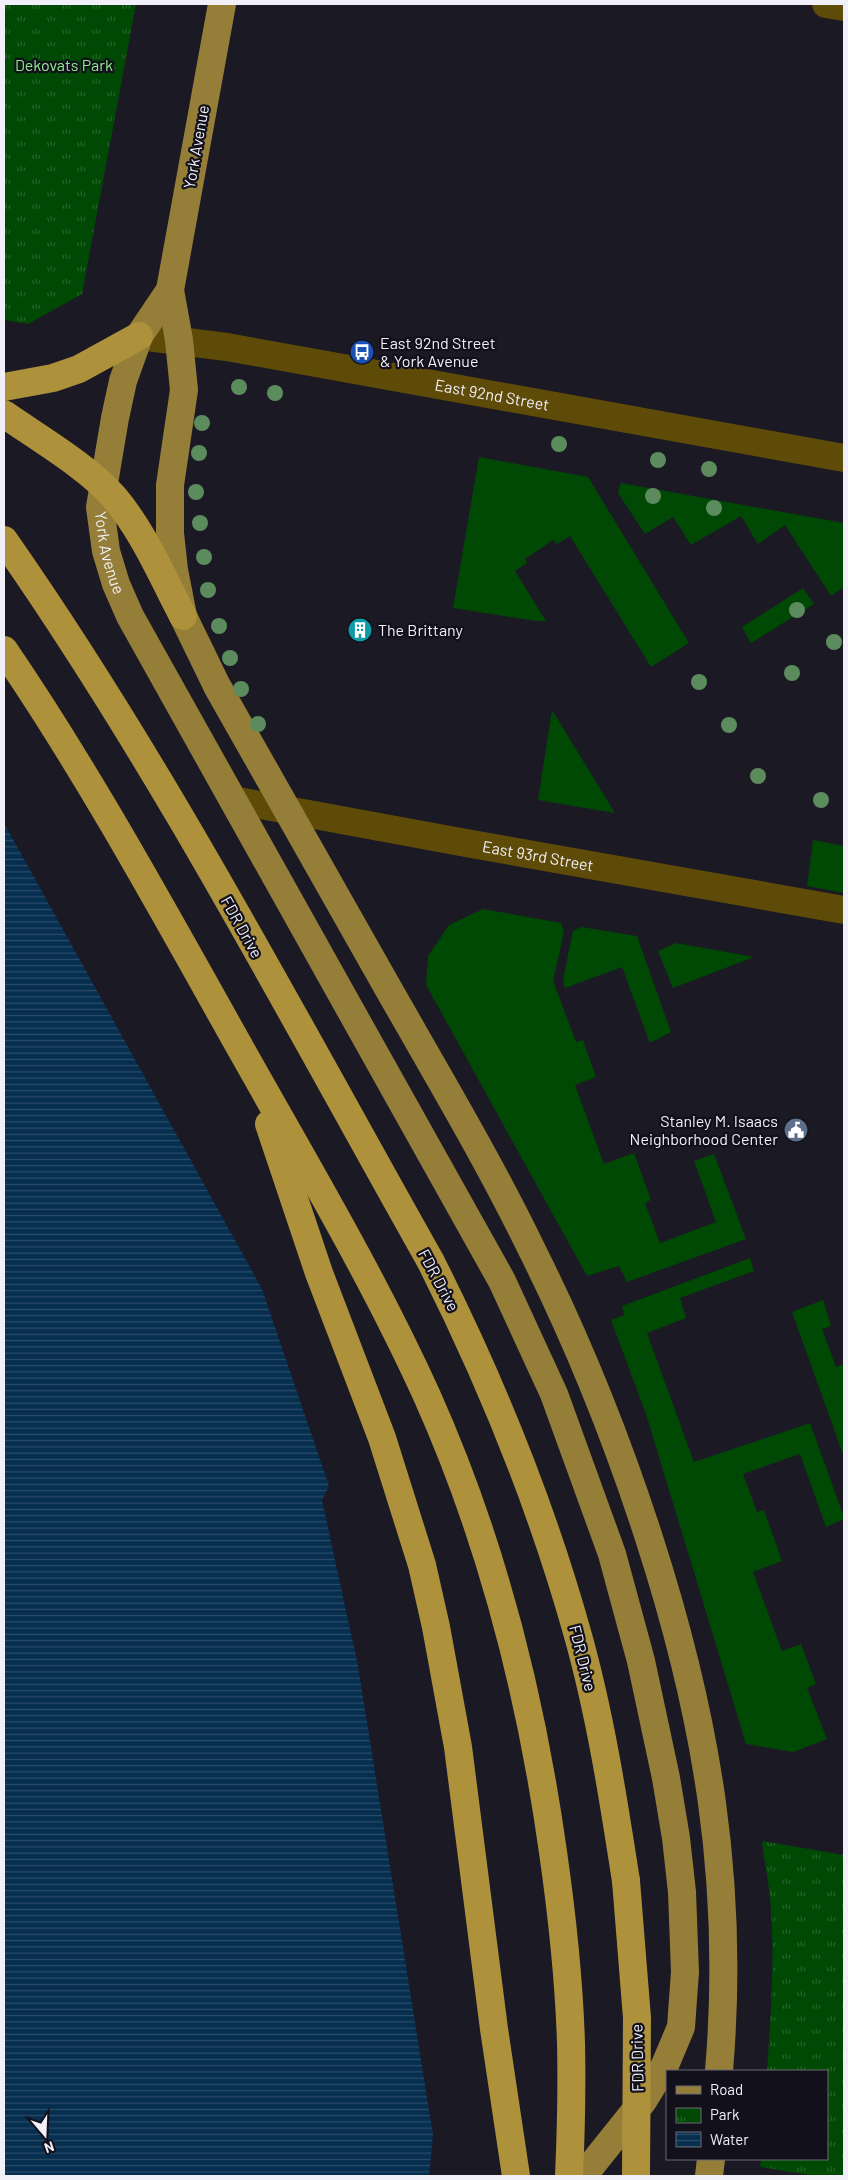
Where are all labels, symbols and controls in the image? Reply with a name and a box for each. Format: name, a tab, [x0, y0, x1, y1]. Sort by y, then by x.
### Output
park label: Dekovats Park	[15, 55, 113, 74]
street label: York Avenue	[179, 104, 212, 190]
place label: East 92nd Street & York Avenue	[380, 333, 496, 370]
bus stop icon: East 92nd Street & York Avenue	[349, 339, 375, 365]
street label: East 92nd Street	[434, 375, 551, 414]
street label: York Avenue	[92, 510, 129, 597]
building icon: The Brittany	[347, 617, 373, 643]
place label: The Brittany	[378, 620, 464, 639]
street label: East 93rd Street	[481, 836, 595, 874]
street label: FDR Drive	[218, 893, 267, 961]
place label: Stanley M. Isaacs Neighborhood Center	[630, 1111, 778, 1148]
public building icon: Stanley M. Isaacs Neighborhood Center	[783, 1117, 809, 1143]
street label: FDR Drive	[415, 1245, 464, 1314]
street label: FDR Drive	[566, 1623, 601, 1693]
street label: FDR Drive	[626, 2024, 647, 2092]
legend	[666, 2070, 828, 2160]
text: Road	[710, 2080, 743, 2098]
text: Park	[710, 2105, 740, 2123]
north arrow	[20, 2110, 70, 2160]
text: Water	[710, 2130, 749, 2148]
text: N	[42, 2138, 57, 2157]

